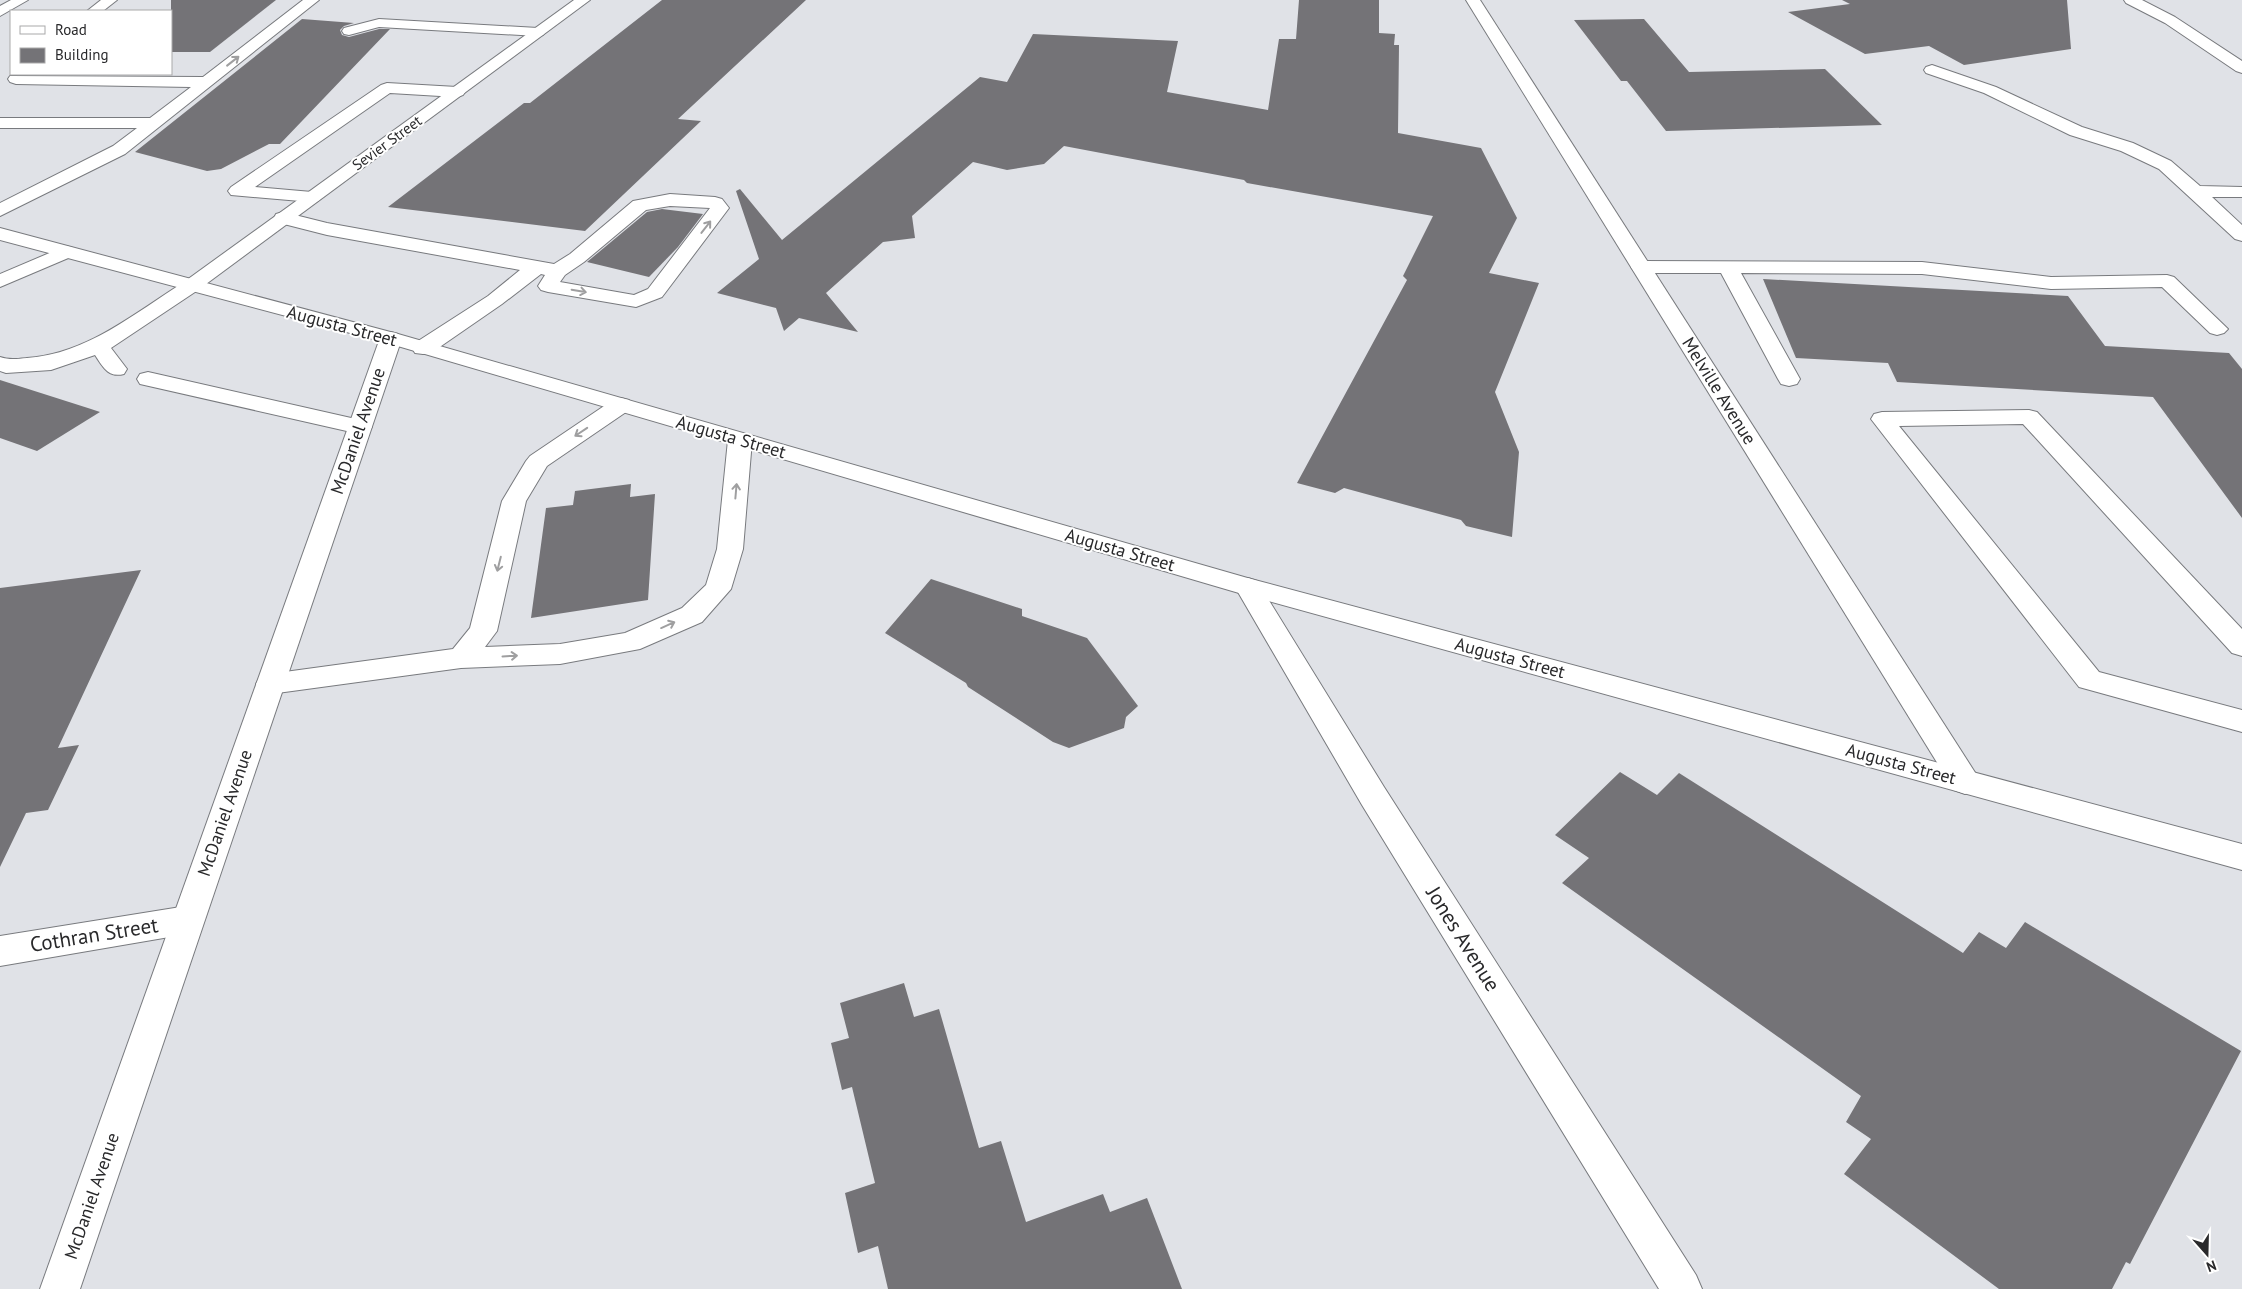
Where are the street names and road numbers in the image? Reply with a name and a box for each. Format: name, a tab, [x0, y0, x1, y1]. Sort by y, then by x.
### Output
street label: Sevier Street	[348, 111, 425, 174]
street label: Augusta Street	[285, 300, 400, 351]
street label: Melville Avenue	[1677, 333, 1762, 449]
street label: McDaniel Avenue	[325, 364, 390, 497]
street label: Augusta Street	[674, 410, 789, 463]
street label: Augusta Street	[1063, 523, 1178, 576]
street label: Augusta Street	[1453, 632, 1568, 683]
street label: Augusta Street	[1844, 738, 1959, 789]
street label: McDaniel Avenue	[192, 746, 257, 879]
street label: Jones Avenue	[1420, 880, 1506, 996]
street label: Cothran Street	[28, 911, 160, 958]
street label: McDaniel Avenue	[59, 1129, 124, 1262]

